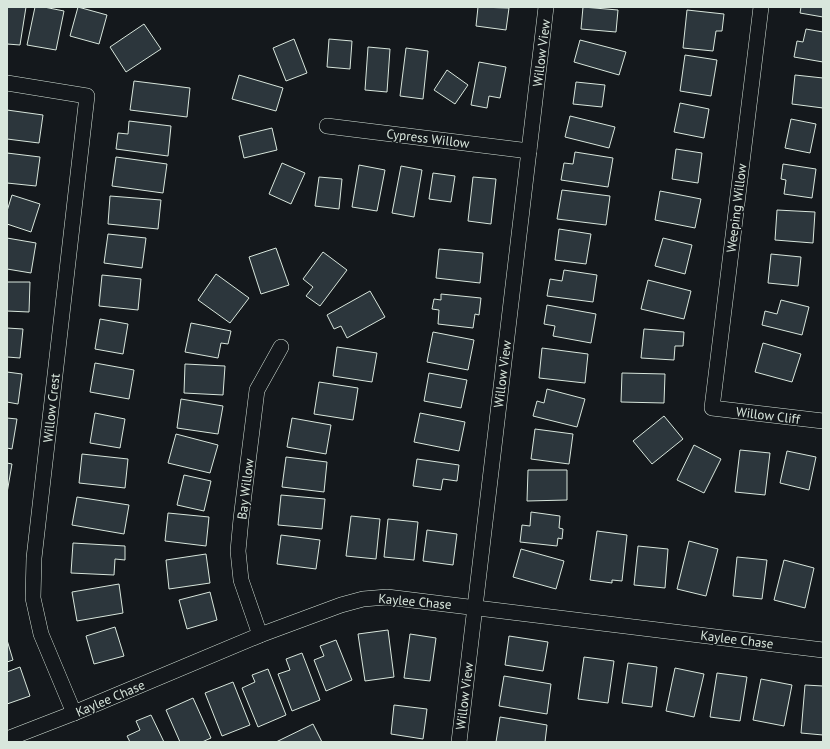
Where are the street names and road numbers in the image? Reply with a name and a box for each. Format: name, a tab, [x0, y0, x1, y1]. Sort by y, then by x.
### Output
street label: Willow View	[529, 18, 554, 88]
street label: Cypress Willow	[386, 125, 471, 152]
street label: Weeping Willow	[723, 162, 750, 253]
street label: Willow View	[490, 339, 515, 409]
street label: Willow Crest	[39, 372, 64, 444]
street label: Willow Cliff	[735, 403, 802, 428]
street label: Bay Willow	[233, 457, 258, 520]
street label: Kaylee Chase	[378, 590, 452, 613]
street label: Kaylee Chase	[699, 627, 774, 652]
street label: Willow View	[452, 661, 477, 731]
street label: Kaylee Chase	[73, 676, 147, 721]

